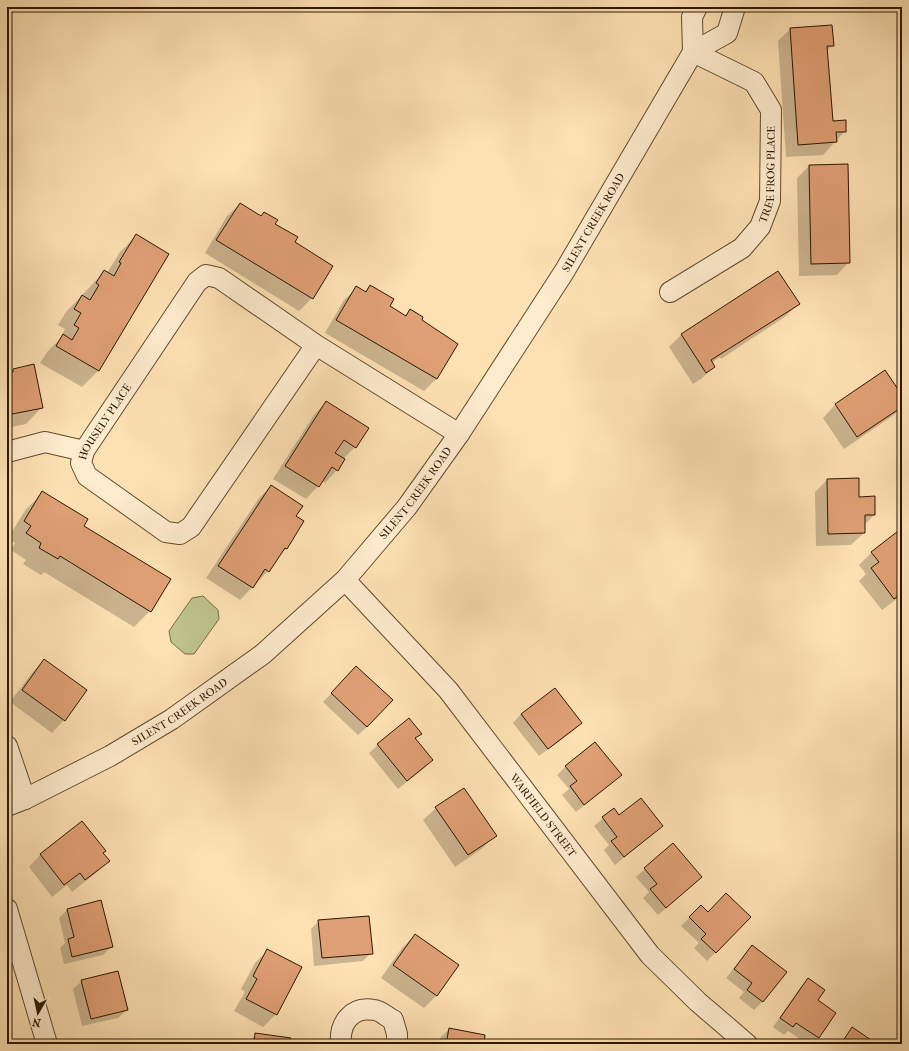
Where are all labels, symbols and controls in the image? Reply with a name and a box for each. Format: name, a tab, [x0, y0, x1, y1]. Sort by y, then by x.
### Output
street label: TREE FROG PLACE	[756, 126, 777, 225]
street label: SILENT CREEK ROAD	[559, 171, 627, 274]
street label: HOUSELY PLACE	[76, 381, 134, 461]
street label: SILENT CREEK ROAD	[376, 444, 454, 542]
street label: SILENT CREEK ROAD	[129, 675, 230, 748]
street label: WARFIELD STREET	[507, 770, 580, 860]
north arrow	[18, 993, 58, 1033]
text: N	[31, 1015, 42, 1029]

